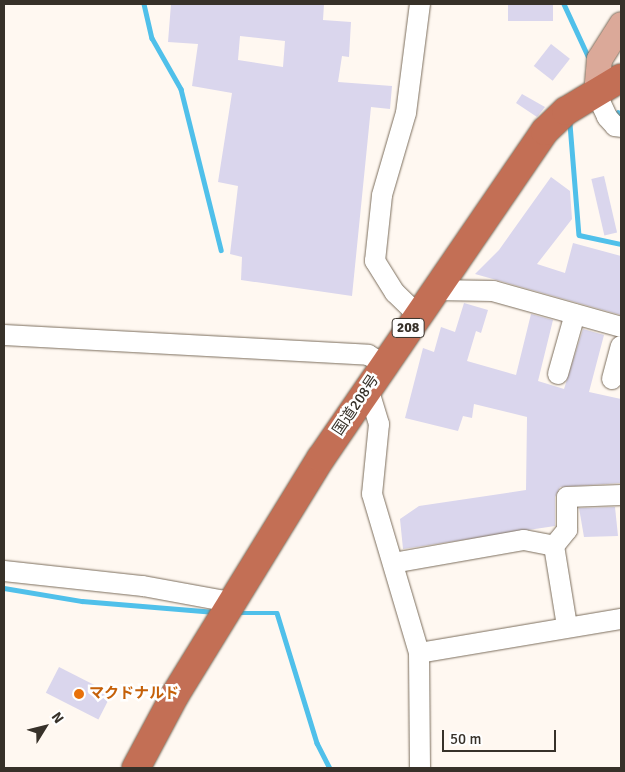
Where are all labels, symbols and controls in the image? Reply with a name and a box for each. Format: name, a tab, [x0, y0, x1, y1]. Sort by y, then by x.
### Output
road number: 208	[390, 316, 426, 339]
street label: 国道208号	[329, 371, 383, 439]
place label: マクドナルド	[89, 685, 179, 703]
marker: マクドナルド	[73, 688, 85, 700]
north arrow	[20, 702, 70, 752]
text: N	[48, 709, 67, 727]
scale bar	[445, 720, 559, 752]
text: 50 m	[450, 730, 481, 748]

